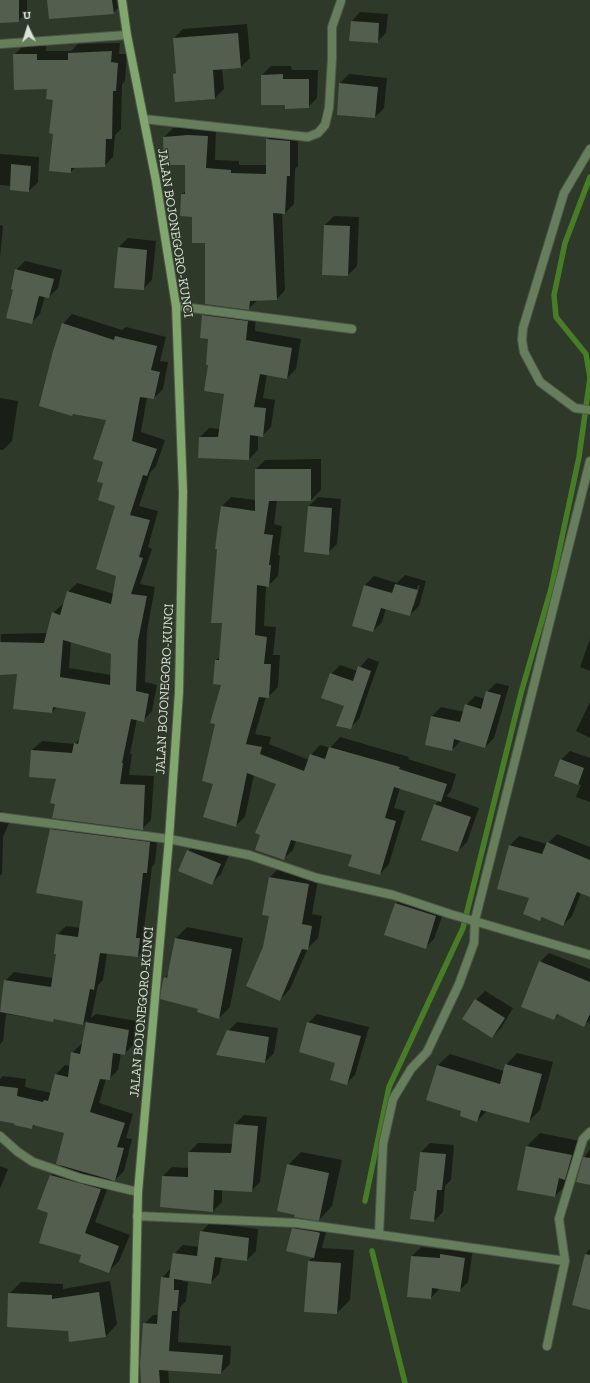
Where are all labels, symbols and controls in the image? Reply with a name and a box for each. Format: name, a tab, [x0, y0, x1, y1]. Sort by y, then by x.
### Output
north arrow	[8, 8, 48, 48]
text: U	[23, 9, 32, 22]
street label: JALAN BOJONEGORO-KUNCI	[154, 147, 196, 319]
street label: JALAN BOJONEGORO-KUNCI	[153, 603, 177, 775]
street label: JALAN BOJONEGORO-KUNCI	[127, 926, 157, 1098]

